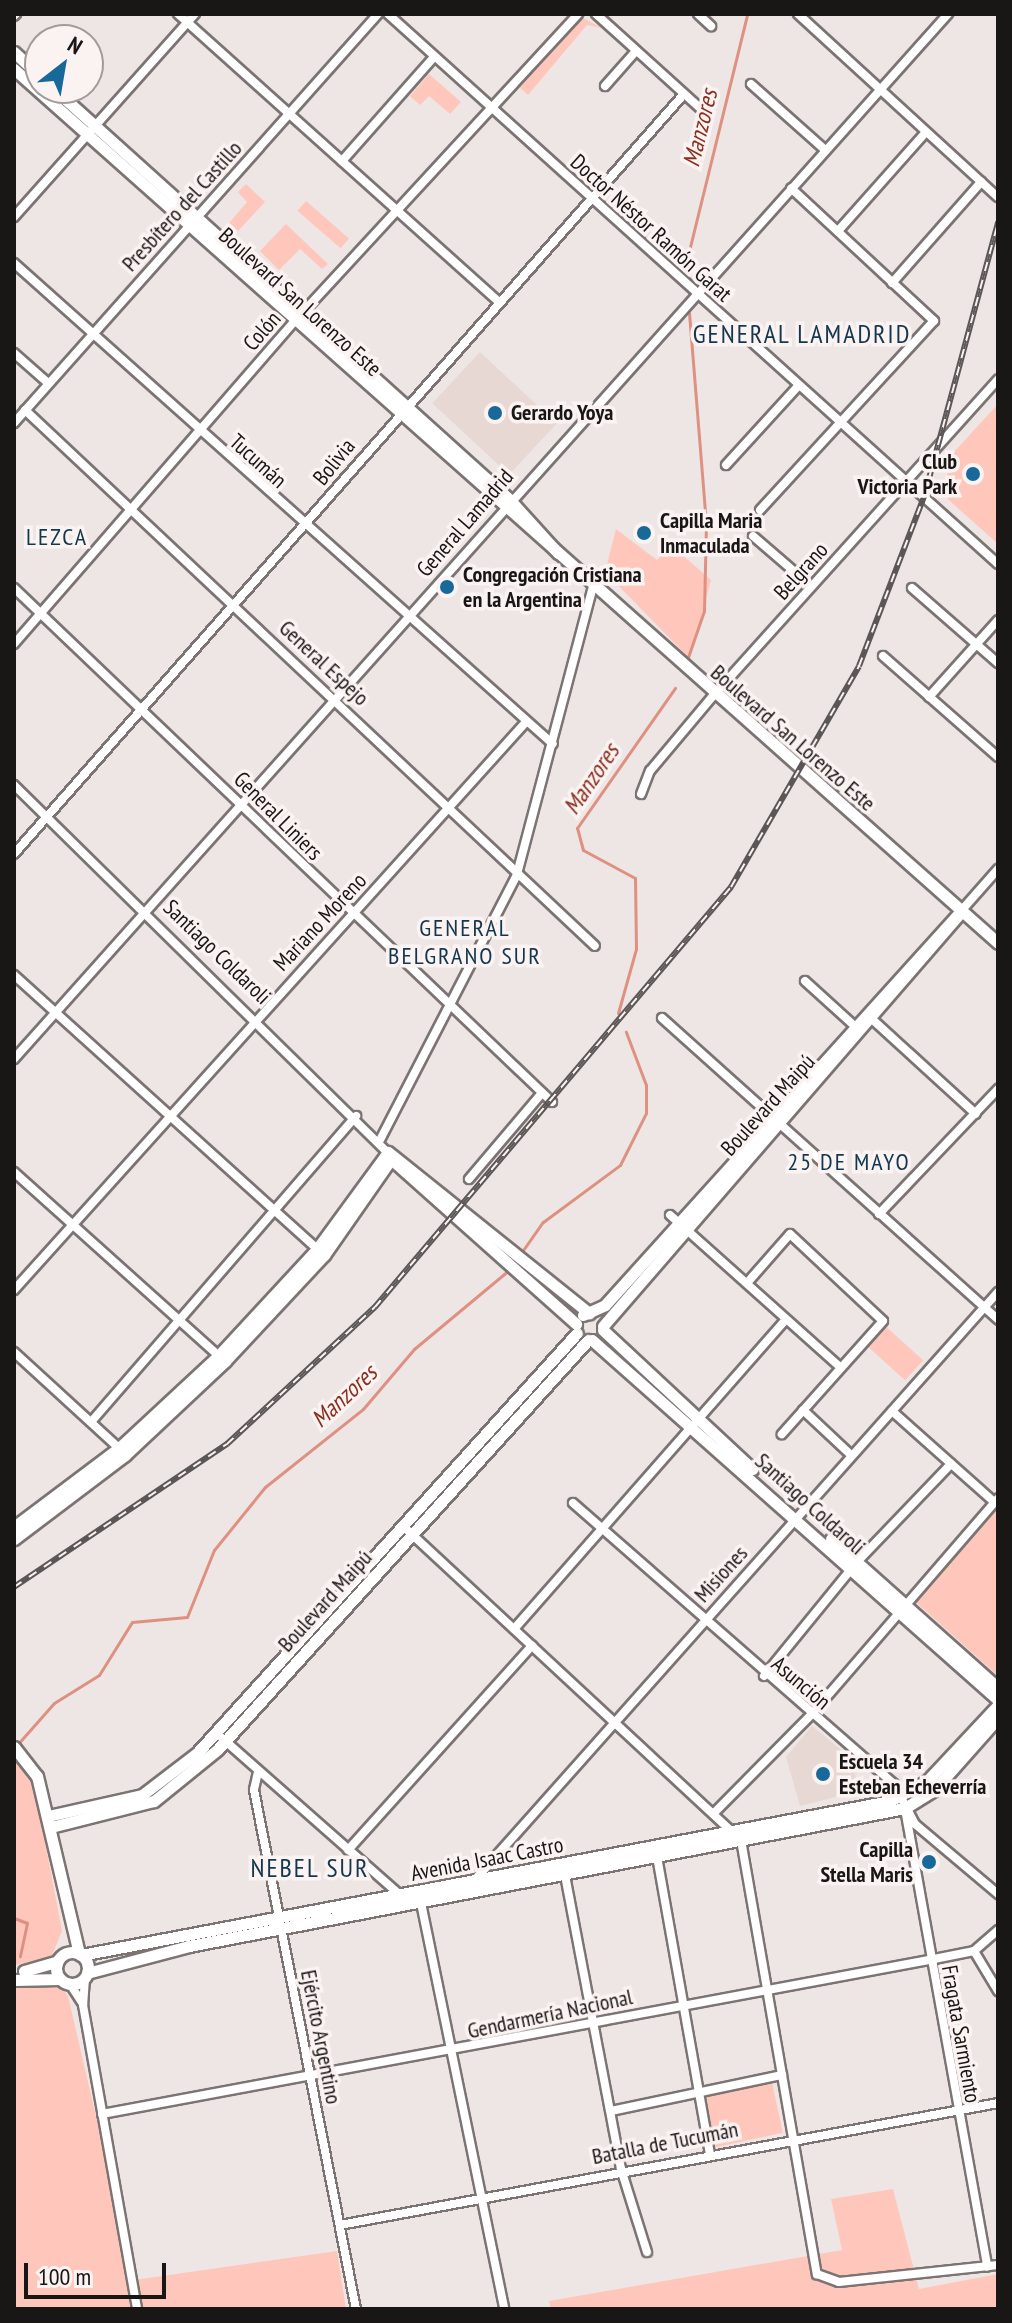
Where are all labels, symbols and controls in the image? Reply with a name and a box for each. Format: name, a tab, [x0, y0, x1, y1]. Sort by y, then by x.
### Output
north arrow	[24, 24, 104, 104]
text: N	[63, 30, 88, 60]
water label: Manzores	[677, 86, 723, 170]
street label: Presbítero del Castillo	[117, 135, 247, 277]
street label: Doctor Néstor Ramón Garat	[565, 149, 737, 307]
street label: Boulevard San Lorenzo Este	[213, 222, 387, 382]
street label: Colón	[238, 306, 286, 356]
district label: GENERAL LAMADRID	[692, 318, 912, 350]
place label: Gerardo Yoya	[511, 400, 614, 426]
marker: Gerardo Yoya	[486, 404, 504, 422]
street label: Tucumán	[224, 429, 292, 493]
street label: Bolivia	[307, 434, 361, 490]
place label: Club Victoria Park	[858, 448, 957, 500]
street label: General Lamadrid	[411, 464, 519, 582]
marker: Club Victoria Park	[964, 465, 982, 483]
place label: Capilla Maria Inmaculada	[660, 507, 762, 558]
district label: LEZCA	[26, 523, 88, 551]
marker: Capilla Maria Inmaculada	[635, 524, 653, 542]
street label: Belgrano	[768, 537, 834, 605]
place label: Congregación Cristiana en la Argentina	[463, 561, 642, 612]
marker: Congregación Cristiana en la Argentina	[438, 578, 456, 596]
street label: General Espejo	[274, 615, 374, 711]
street label: Boulevard San Lorenzo Este	[705, 659, 881, 817]
water label: Manzores	[557, 738, 625, 820]
street label: General Liniers	[228, 766, 328, 866]
street label: Mariano Moreno	[268, 868, 372, 976]
street label: Santiago Coldaroli	[158, 894, 276, 1010]
district label: GENERAL BELGRANO SUR	[388, 914, 542, 970]
street label: Boulevard Maipú	[716, 1049, 820, 1161]
district label: 25 DE MAYO	[787, 1148, 911, 1176]
water label: Manzores	[305, 1359, 383, 1433]
street label: Santiago Coldaroli	[750, 1448, 870, 1560]
street label: Misiones	[689, 1540, 753, 1608]
street label: Boulevard Maipú	[273, 1545, 377, 1657]
street label: Asunción	[766, 1651, 836, 1715]
place label: Escuela 34 Esteban Echeverría	[839, 1748, 986, 1800]
marker: Escuela 34 Esteban Echeverría	[814, 1765, 832, 1783]
street label: Avenida Isaac Castro	[408, 1831, 566, 1887]
place label: Capilla Stella Maris	[820, 1836, 913, 1888]
district label: NEBEL SUR	[250, 1852, 370, 1884]
marker: Capilla Stella Maris	[920, 1853, 938, 1871]
street label: Fragata Sarmiento	[936, 1963, 986, 2105]
street label: Ejército Argentino	[295, 1967, 347, 2107]
street label: Gendarmería Nacional	[465, 1984, 635, 2044]
street label: Batalla de Tucumán	[590, 2116, 740, 2170]
scale bar	[28, 2247, 170, 2297]
text: 100 m	[38, 2261, 91, 2292]

